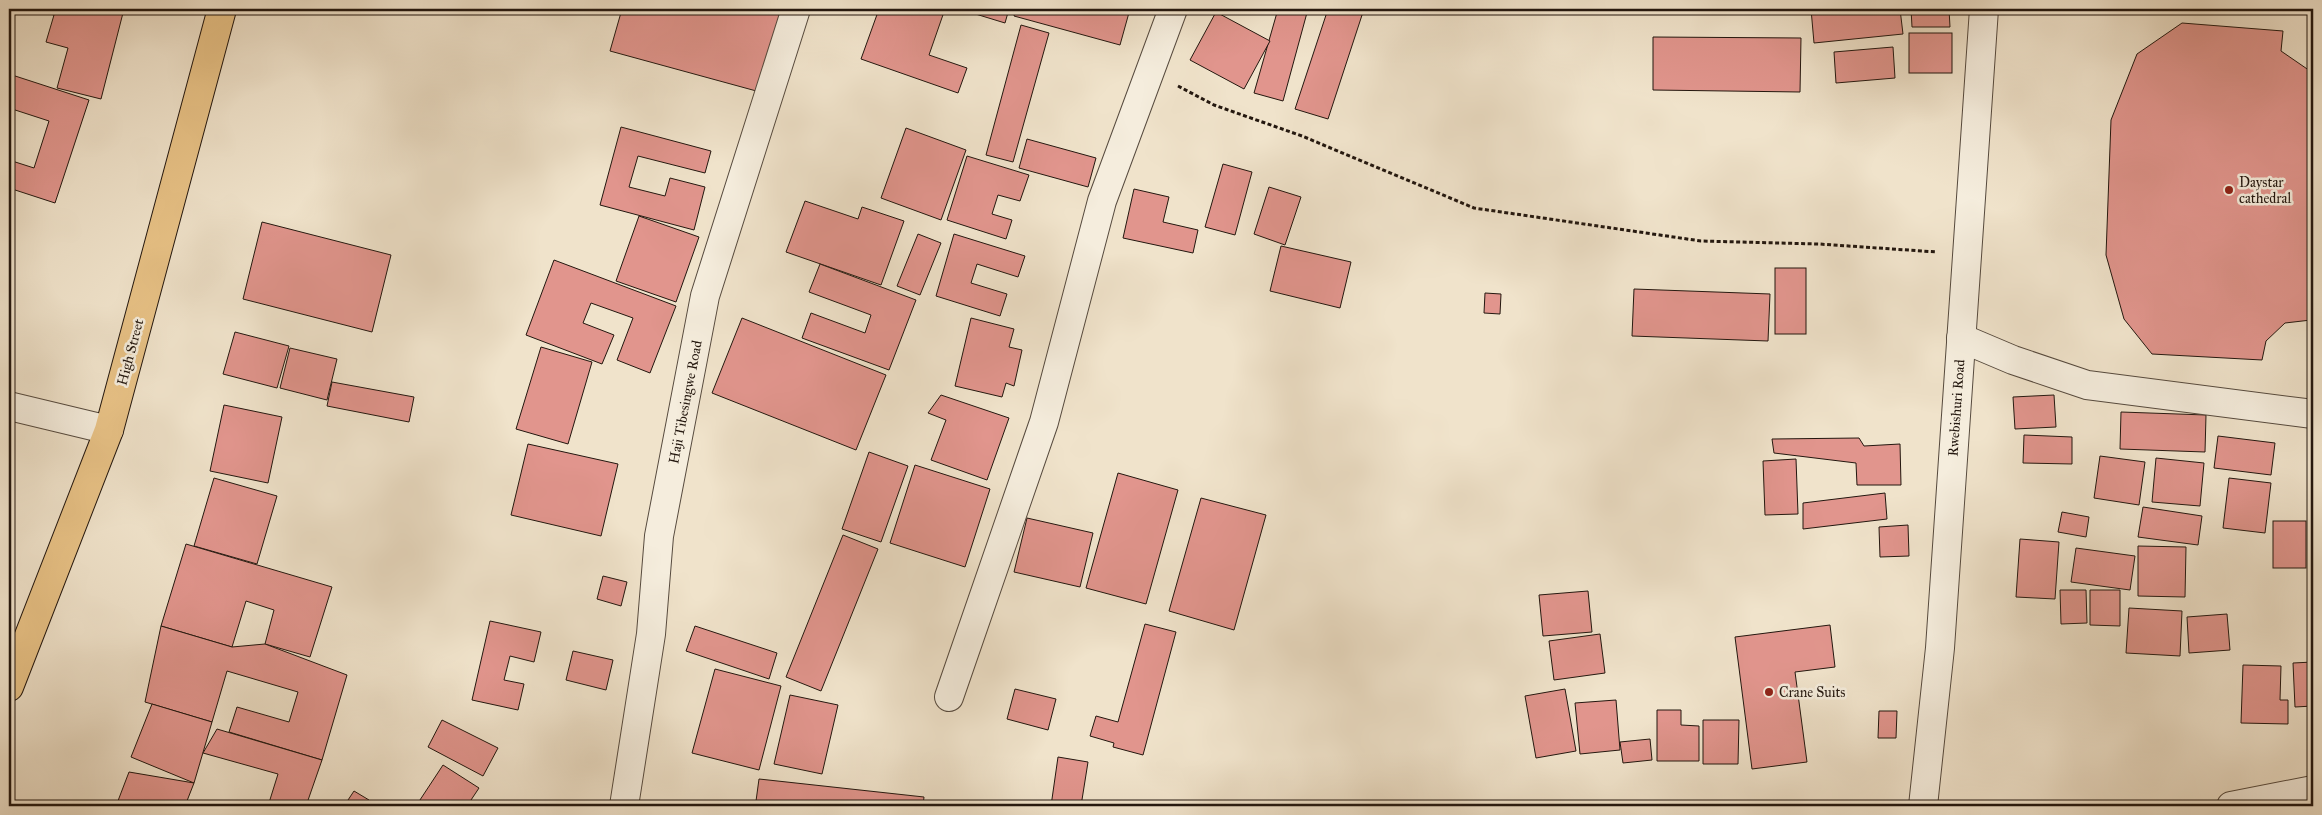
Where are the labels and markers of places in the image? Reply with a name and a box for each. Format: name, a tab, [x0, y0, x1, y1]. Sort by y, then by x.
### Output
place label: Daystar cathedral	[2239, 174, 2292, 207]
marker: Daystar cathedral	[2223, 184, 2235, 196]
place label: Crane Suits	[1779, 684, 1845, 701]
marker: Crane Suits	[1763, 686, 1775, 698]

